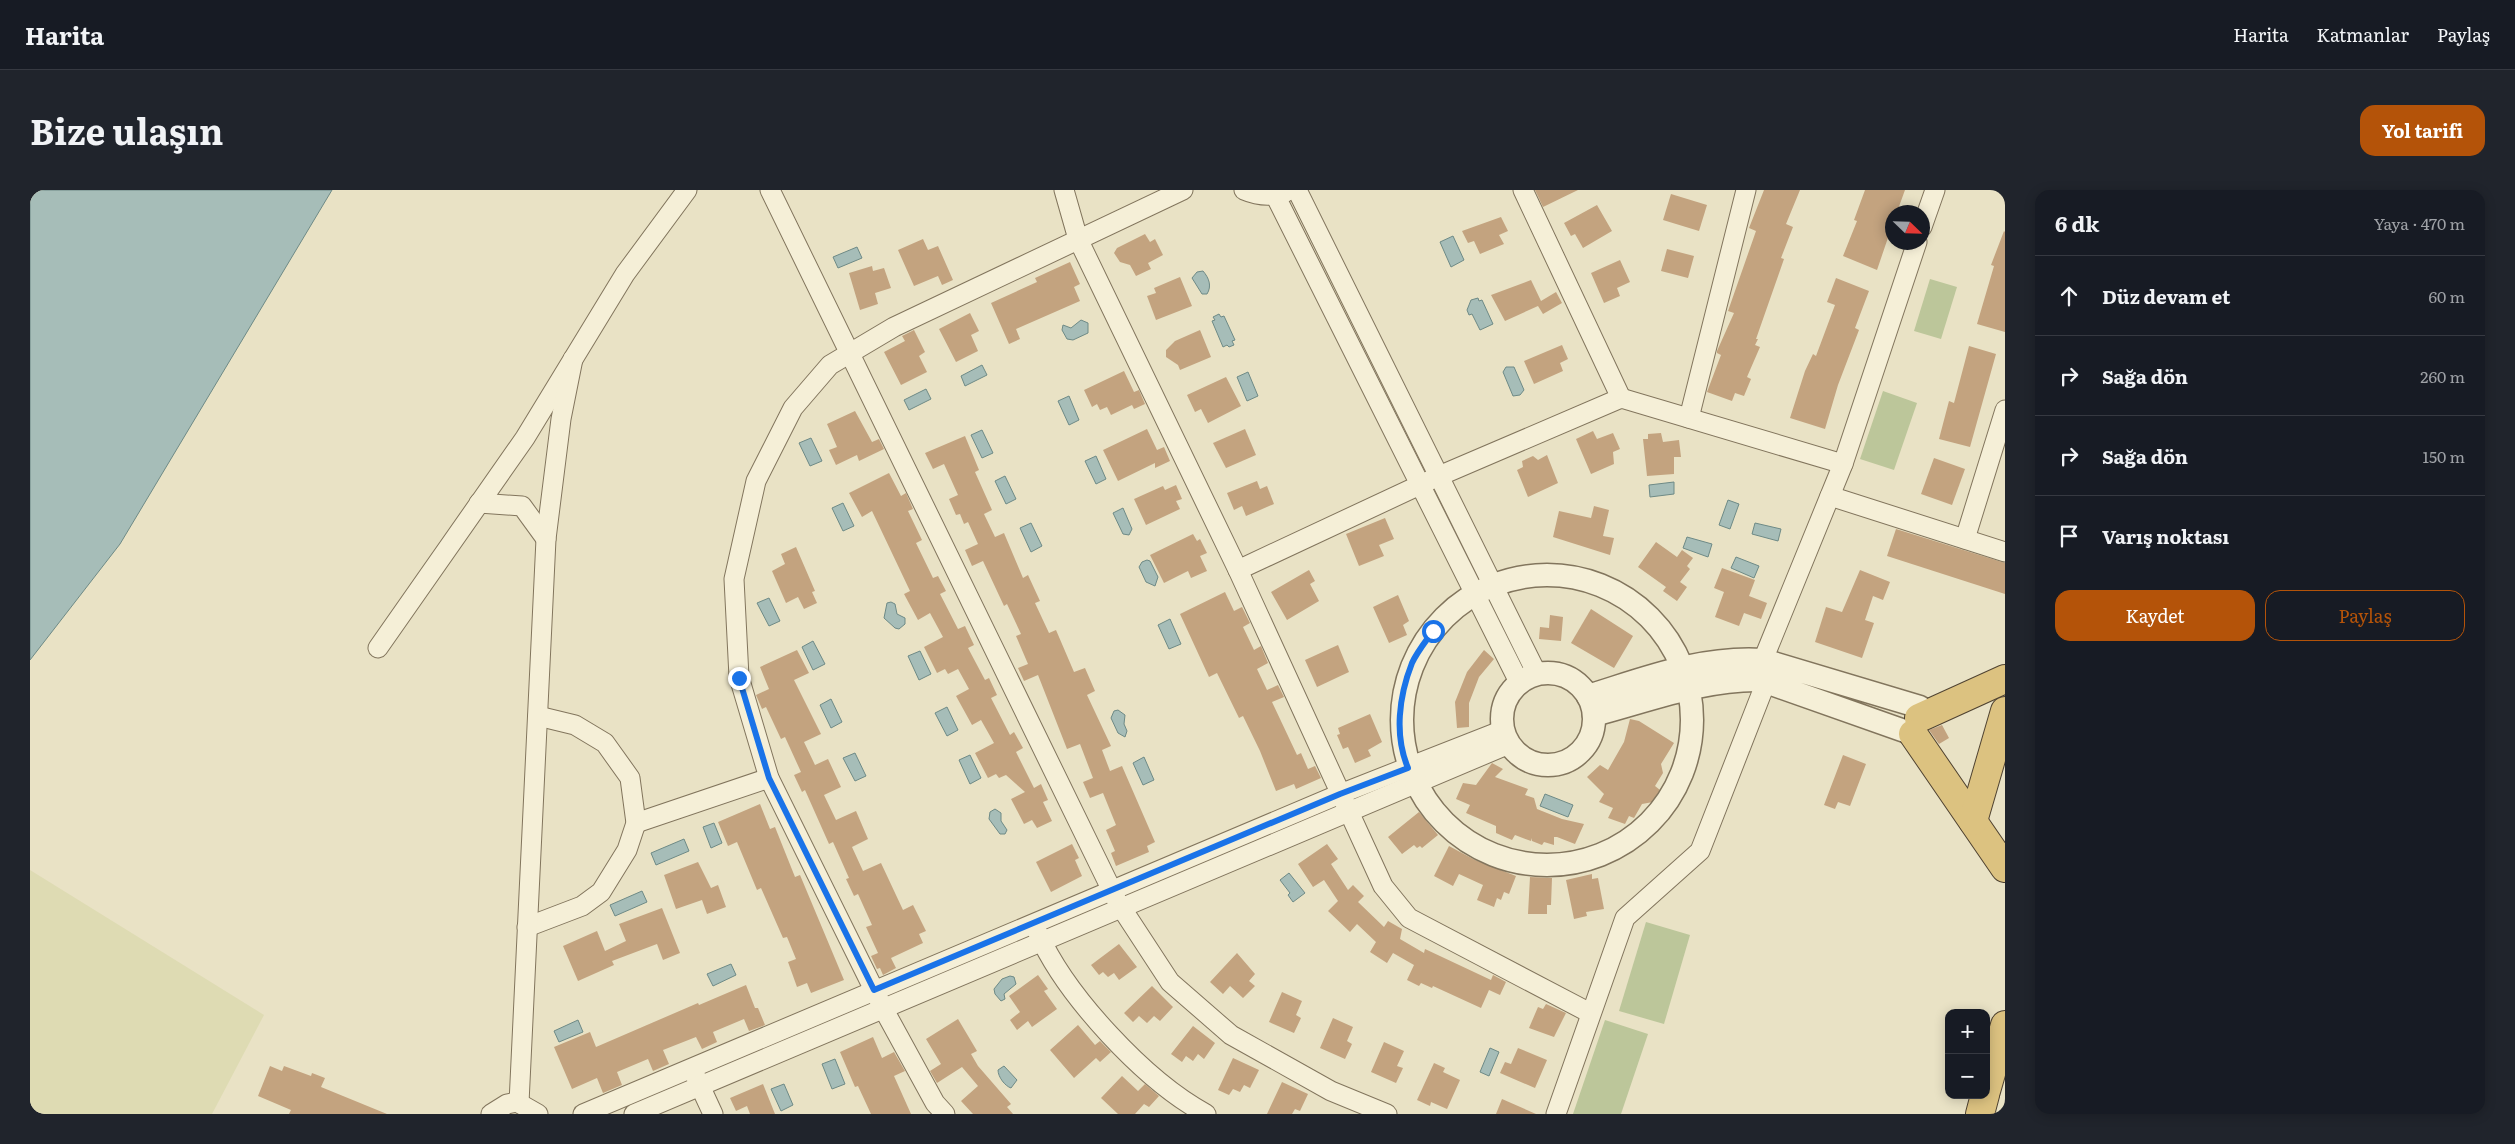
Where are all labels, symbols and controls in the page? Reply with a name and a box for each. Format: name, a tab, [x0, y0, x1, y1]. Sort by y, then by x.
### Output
text: Harita	[25, 17, 104, 52]
text: Harita	[2233, 21, 2289, 48]
text: Katmanlar	[2317, 21, 2409, 48]
text: Paylaş	[2437, 21, 2490, 48]
text: Bize ulaşın	[30, 104, 223, 156]
button: Yol tarifi	[2360, 105, 2485, 156]
north arrow	[1885, 205, 1930, 250]
text: 6 dk	[2055, 207, 2099, 238]
text: Yaya · 470 m	[2374, 211, 2465, 235]
icon: ahead	[2055, 282, 2083, 310]
text: Düz devam et	[2102, 282, 2230, 310]
text: 60 m	[2428, 284, 2465, 308]
icon: right	[2055, 362, 2083, 390]
text: Sağa dön	[2102, 362, 2188, 390]
text: 260 m	[2420, 364, 2465, 388]
icon: right	[2055, 442, 2083, 470]
text: Sağa dön	[2102, 442, 2188, 470]
text: 150 m	[2422, 444, 2465, 468]
icon: arrive	[2055, 522, 2083, 550]
text: Varış noktası	[2102, 522, 2229, 550]
button: Kaydet	[2055, 590, 2255, 641]
button: Paylaş	[2265, 590, 2465, 641]
route start	[1422, 620, 1445, 643]
route end	[728, 667, 751, 690]
map controls	[1945, 1009, 1990, 1099]
button: +	[1945, 1009, 1990, 1054]
button: −	[1945, 1054, 1990, 1099]

